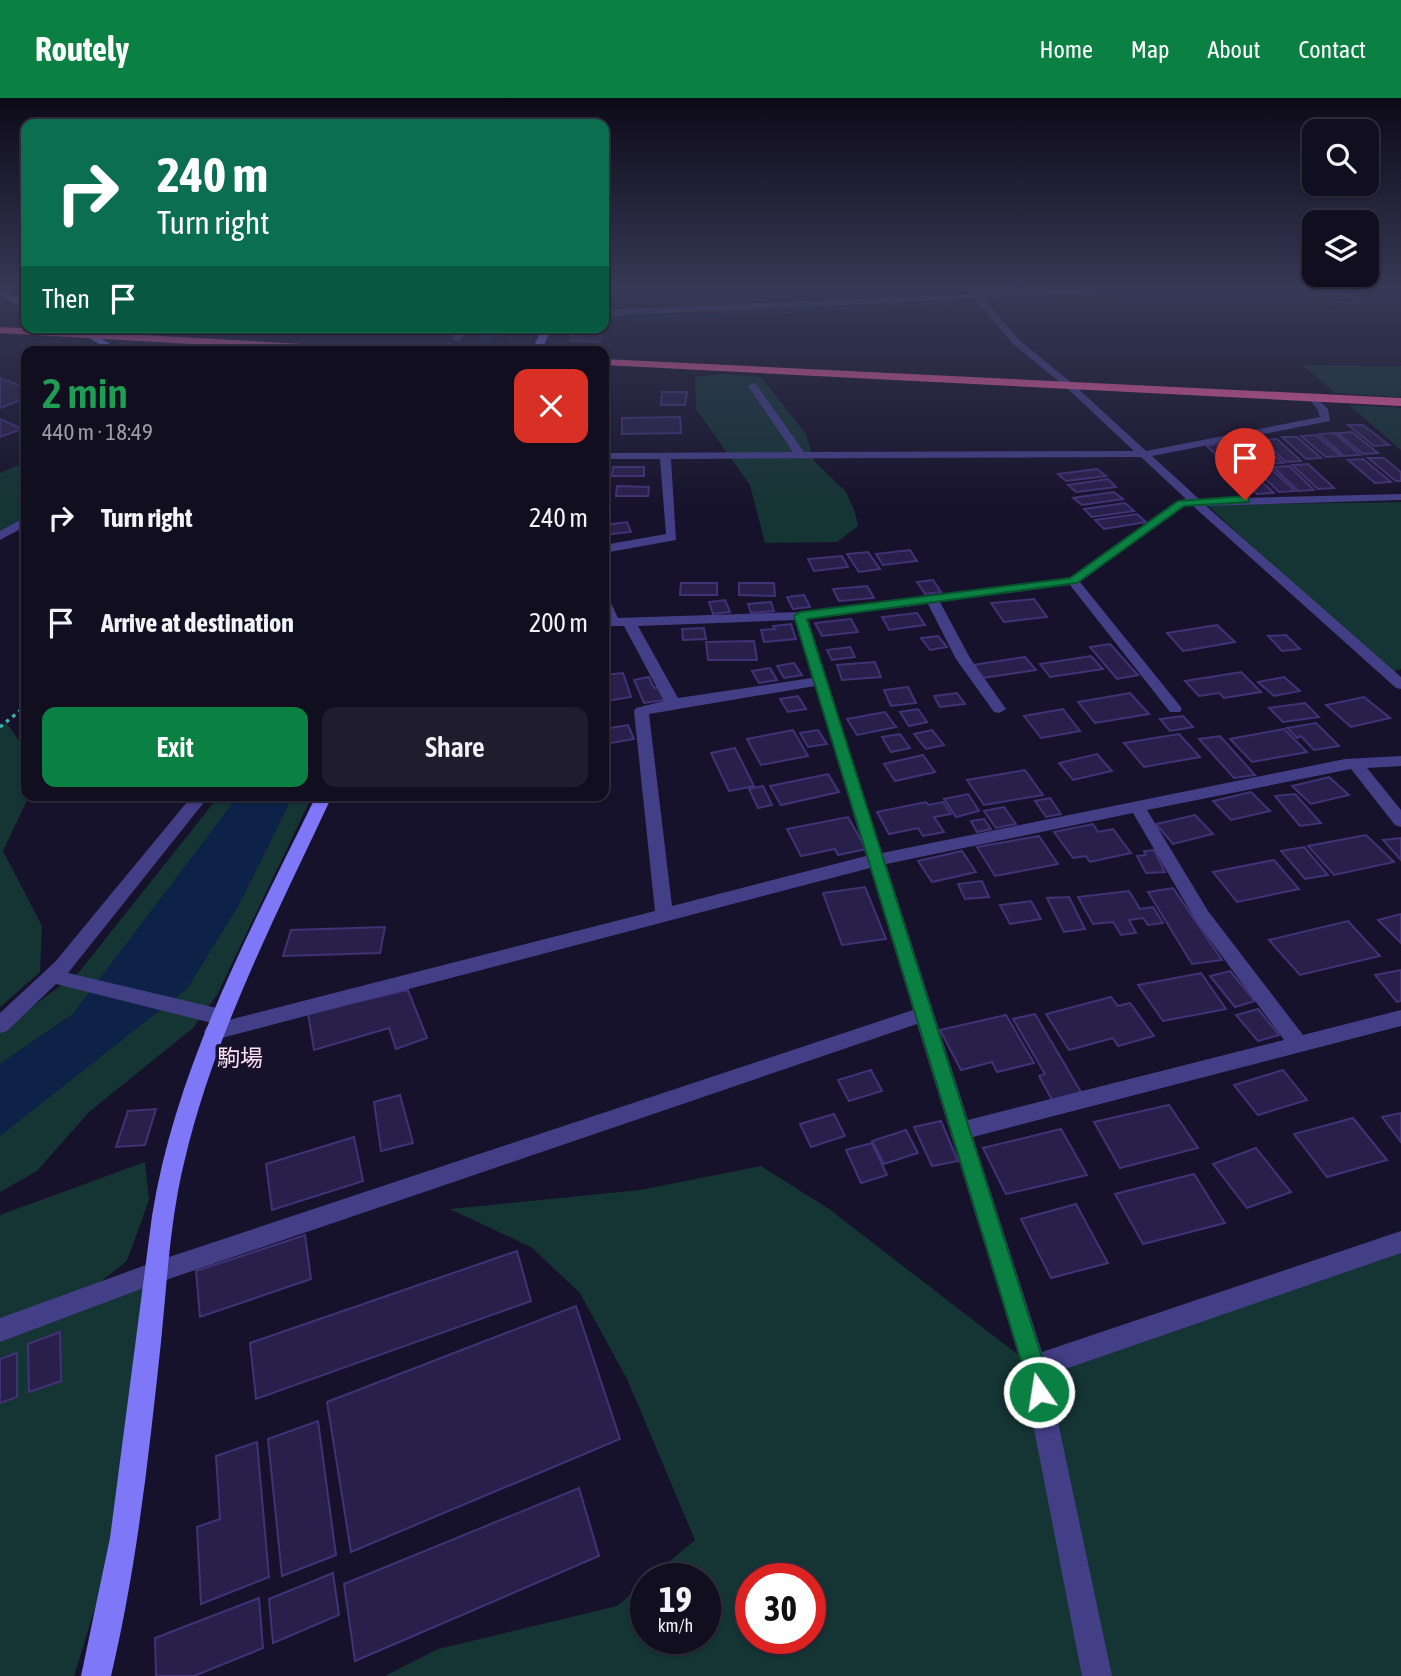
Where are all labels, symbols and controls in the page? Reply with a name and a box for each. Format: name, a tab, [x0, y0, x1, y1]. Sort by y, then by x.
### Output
text: Routely	[35, 30, 129, 68]
text: Home	[1039, 36, 1093, 63]
text: Map	[1131, 36, 1169, 63]
text: About	[1207, 36, 1260, 63]
text: Contact	[1298, 36, 1366, 63]
map controls	[1302, 119, 1379, 287]
button: search	[1302, 119, 1379, 196]
text: 240 m	[157, 146, 268, 202]
icon: right	[42, 147, 133, 238]
text: Turn right	[157, 204, 270, 241]
button: layers	[1302, 210, 1379, 287]
icon: arrive	[104, 280, 142, 318]
text: Then	[42, 284, 90, 314]
text: 2 min	[42, 369, 128, 417]
button: close	[514, 369, 588, 443]
text: 440 m · 18:49	[42, 419, 153, 445]
pin	[1215, 428, 1275, 500]
icon: arrive	[1226, 439, 1264, 477]
icon: right	[42, 499, 80, 537]
text: Turn right	[101, 503, 192, 533]
text: 240 m	[529, 503, 588, 533]
icon: arrive	[42, 604, 80, 642]
text: Arrive at destination	[101, 608, 294, 638]
text: 200 m	[529, 608, 588, 638]
button: Exit	[42, 707, 308, 787]
button: Share	[322, 707, 588, 787]
district label: 駒場	[217, 1045, 263, 1071]
position arrow	[1002, 1355, 1076, 1429]
speed limit sign: 30	[735, 1563, 826, 1654]
text: 19	[659, 1579, 692, 1619]
text: km/h	[658, 1615, 693, 1636]

